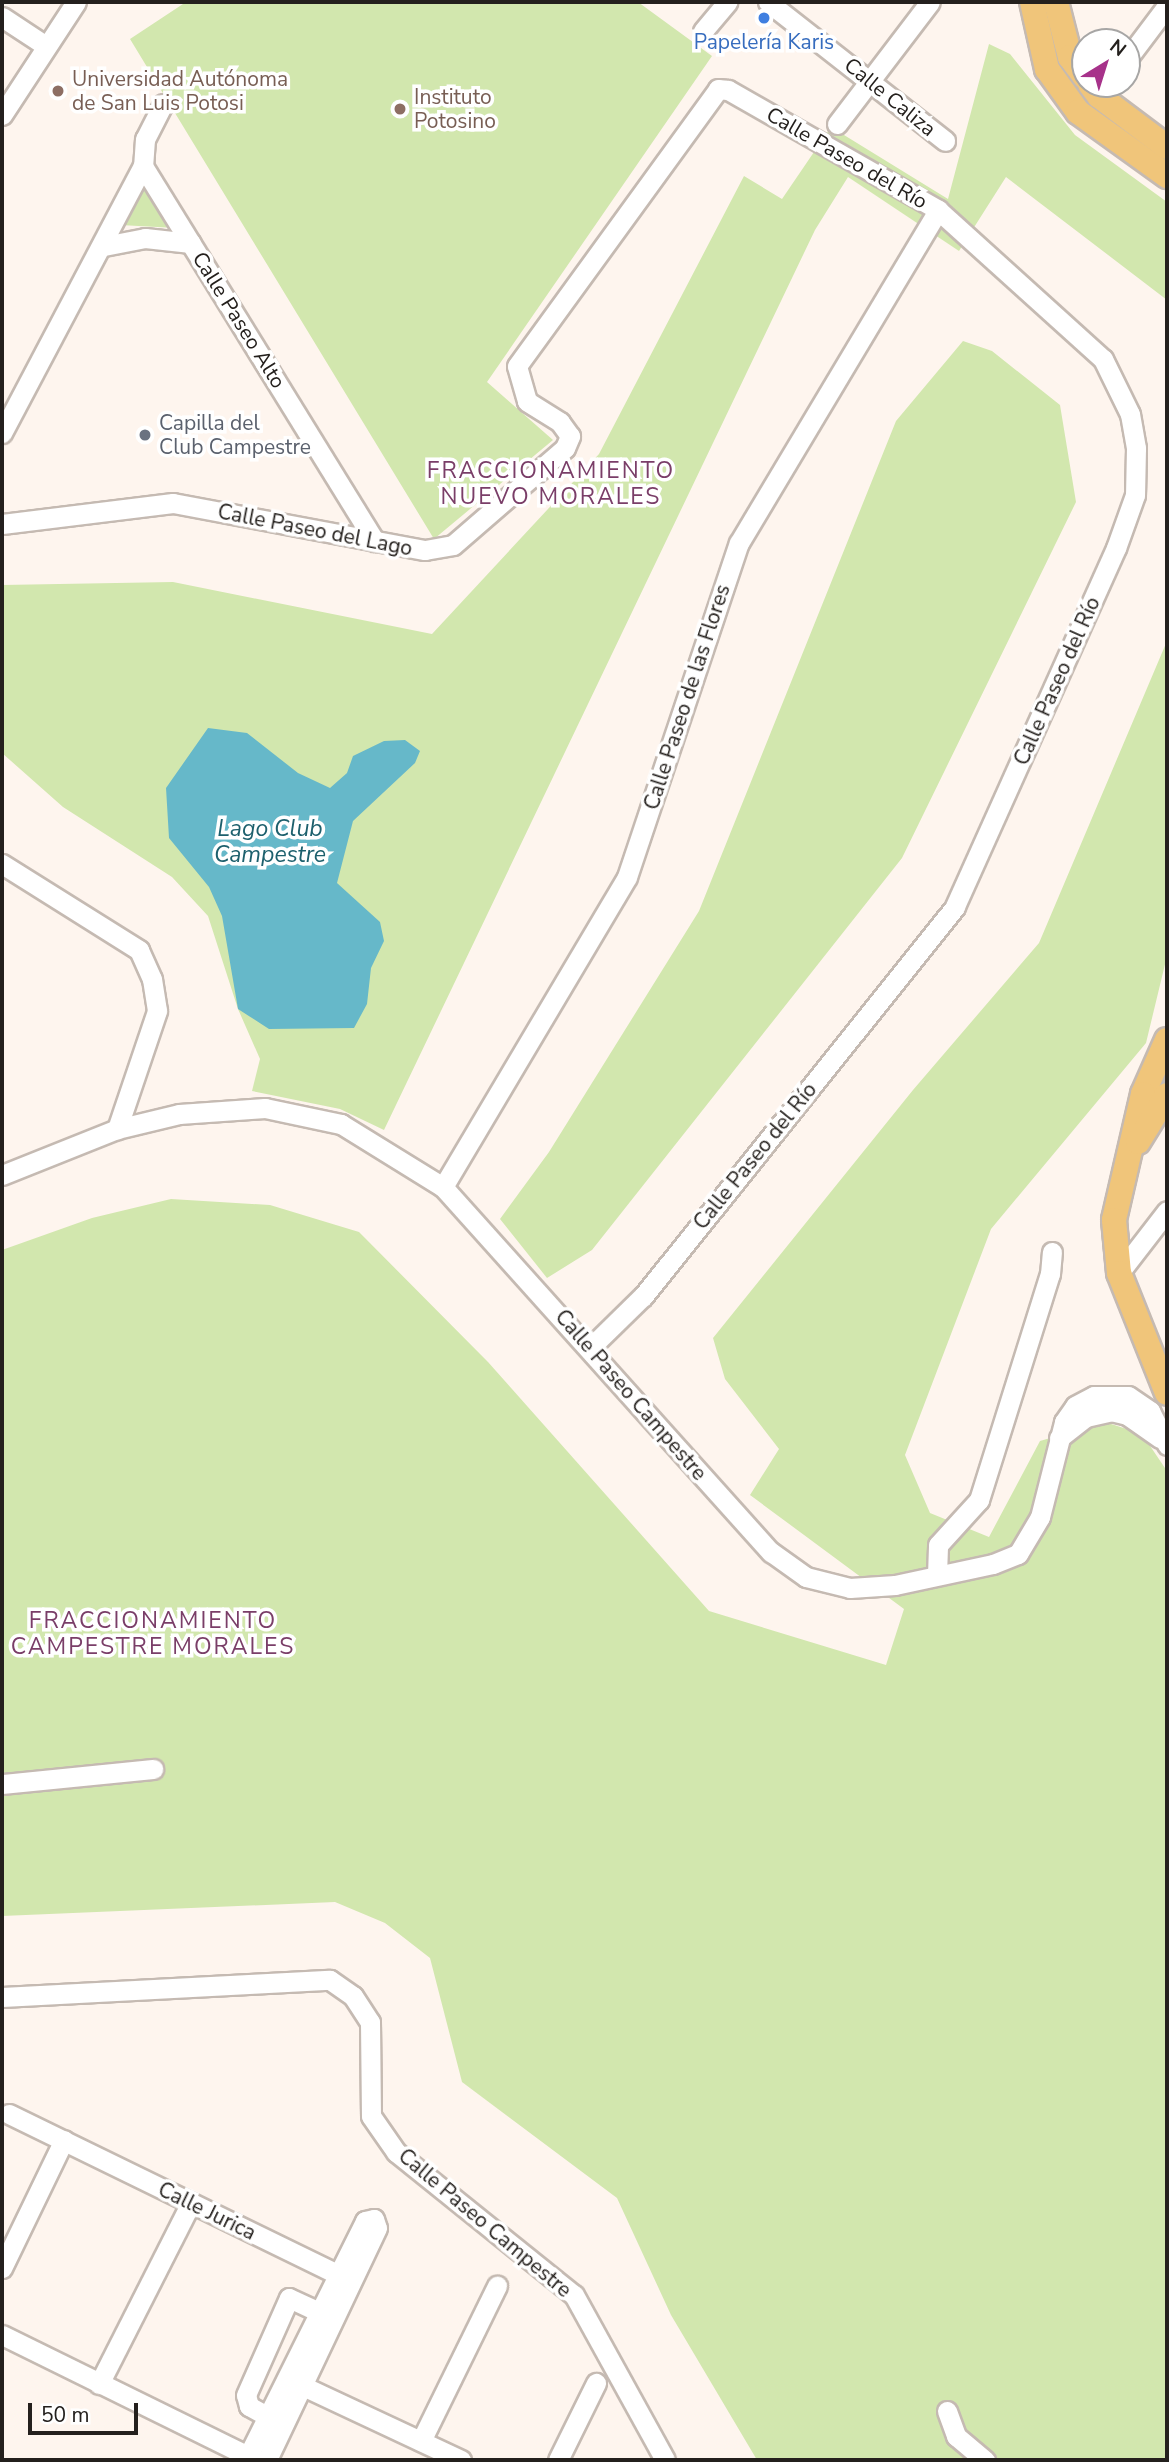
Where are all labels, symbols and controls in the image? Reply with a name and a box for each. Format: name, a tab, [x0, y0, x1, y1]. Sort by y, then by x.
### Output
marker: Papelería Karis	[756, 10, 772, 26]
north arrow	[1071, 28, 1141, 98]
place label: Papelería Karis	[694, 29, 834, 55]
text: N	[1104, 33, 1131, 63]
street label: Calle Caliza	[839, 52, 941, 142]
place label: Universidad Autónoma de San Luis Potosi	[72, 66, 288, 116]
marker: Universidad Autónoma de San Luis Potosi	[50, 83, 66, 99]
place label: Instituto Potosino	[414, 84, 496, 134]
marker: Instituto Potosino	[392, 101, 408, 117]
street label: Calle Paseo del Río	[762, 102, 932, 214]
street label: Calle Paseo Alto	[187, 247, 291, 393]
place label: Capilla del Club Campestre	[159, 410, 311, 460]
marker: Capilla del Club Campestre	[137, 427, 153, 443]
district label: FRACCIONAMIENTO NUEVO MORALES	[429, 457, 673, 511]
street label: Calle Paseo del Lago	[216, 499, 414, 561]
street label: Calle Paseo de las Flores	[639, 581, 735, 813]
street label: Calle Paseo del Río	[1009, 593, 1105, 769]
water label: Lago Club Campestre	[214, 815, 326, 869]
street label: Calle Paseo del Río	[688, 1077, 822, 1235]
street label: Calle Paseo Campestre	[550, 1304, 712, 1486]
district label: FRACCIONAMIENTO CAMPESTRE MORALES	[13, 1607, 293, 1661]
street label: Calle Paseo Campestre	[393, 2143, 577, 2303]
street label: Calle Jurica	[154, 2177, 260, 2245]
scale bar	[32, 2388, 142, 2432]
text: 50 m	[41, 2401, 90, 2429]

